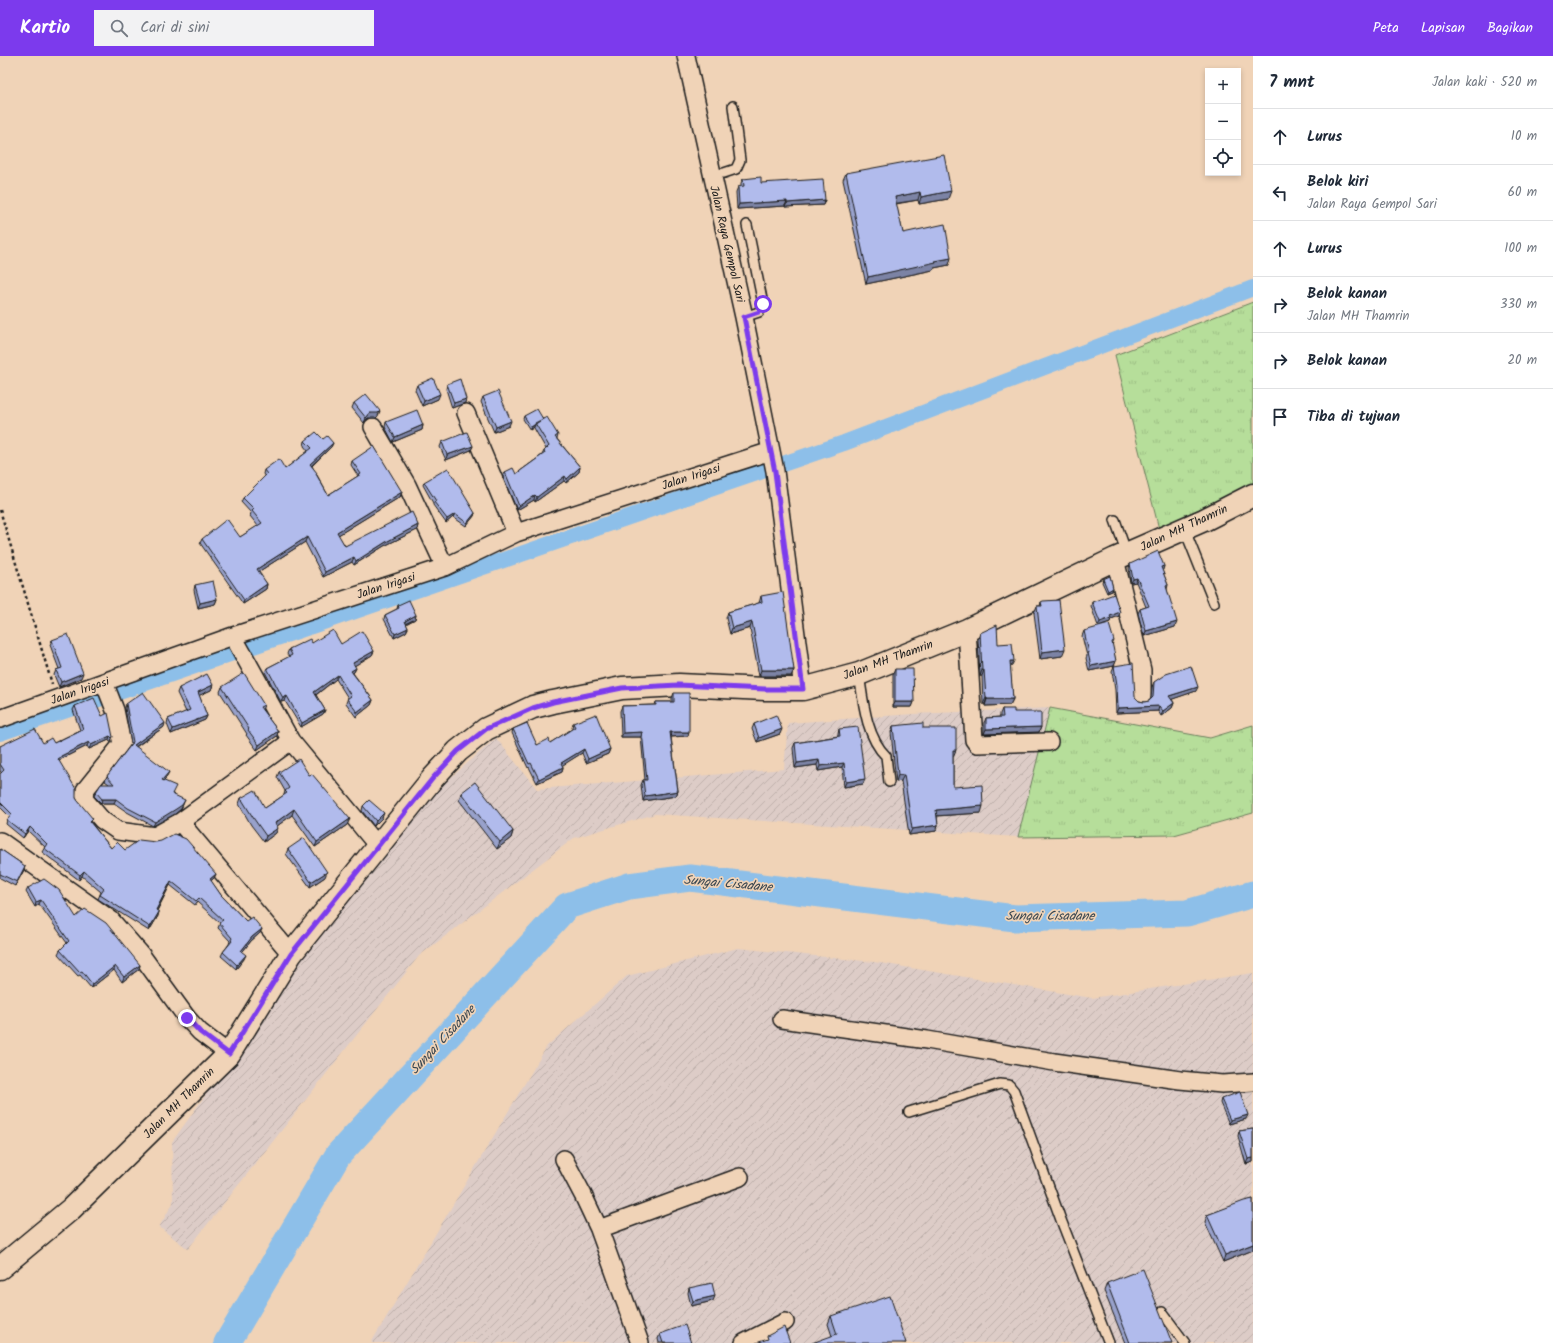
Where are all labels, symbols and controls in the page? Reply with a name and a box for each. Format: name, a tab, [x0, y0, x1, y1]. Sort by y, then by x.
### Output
search box	[94, 10, 374, 46]
text: Kartio	[20, 13, 70, 43]
text: Cari di sini	[140, 16, 209, 40]
icon: search	[108, 17, 130, 39]
text: Peta	[1373, 17, 1399, 39]
text: Lapisan	[1421, 17, 1465, 39]
text: Bagikan	[1487, 17, 1533, 39]
map controls	[1205, 68, 1241, 176]
button: +	[1205, 68, 1241, 104]
text: 7 mnt	[1269, 69, 1315, 96]
text: Jalan kaki · 520 m	[1432, 72, 1537, 93]
button: −	[1205, 104, 1241, 140]
text: Lurus	[1307, 125, 1342, 149]
icon: ahead	[1269, 126, 1291, 148]
text: 10 m	[1511, 126, 1537, 147]
button: locate	[1205, 140, 1241, 176]
text: Belok kiri	[1307, 170, 1368, 194]
icon: left	[1269, 182, 1291, 204]
text: 60 m	[1508, 182, 1537, 203]
street label: Jalan Raya Gempol Sari	[704, 184, 750, 306]
text: Jalan Raya Gempol Sari	[1307, 194, 1437, 215]
text: Lurus	[1307, 237, 1342, 261]
icon: ahead	[1269, 238, 1291, 260]
text: 100 m	[1504, 238, 1537, 259]
text: Belok kanan	[1307, 282, 1387, 306]
icon: right	[1269, 294, 1291, 316]
text: 330 m	[1500, 294, 1537, 315]
route start	[754, 295, 772, 313]
text: Jalan MH Thamrin	[1307, 306, 1409, 327]
text: Belok kanan	[1307, 349, 1387, 373]
icon: right	[1269, 350, 1291, 372]
text: 20 m	[1507, 350, 1537, 371]
text: Tiba di tujuan	[1307, 405, 1400, 429]
icon: arrive	[1269, 406, 1291, 428]
street label: Jalan Irigasi	[659, 458, 724, 495]
street label: Jalan MH Thamrin	[1137, 499, 1231, 557]
street label: Jalan Irigasi	[354, 567, 419, 604]
street label: Jalan MH Thamrin	[840, 635, 936, 685]
street label: Jalan Irigasi	[48, 672, 113, 710]
water label: Sungai Cisadane	[683, 870, 774, 898]
water label: Sungai Cisadane	[1006, 906, 1095, 927]
water label: Sungai Cisadane	[405, 1000, 482, 1080]
route end	[178, 1009, 196, 1027]
street label: Jalan MH Thamrin	[139, 1063, 219, 1143]

